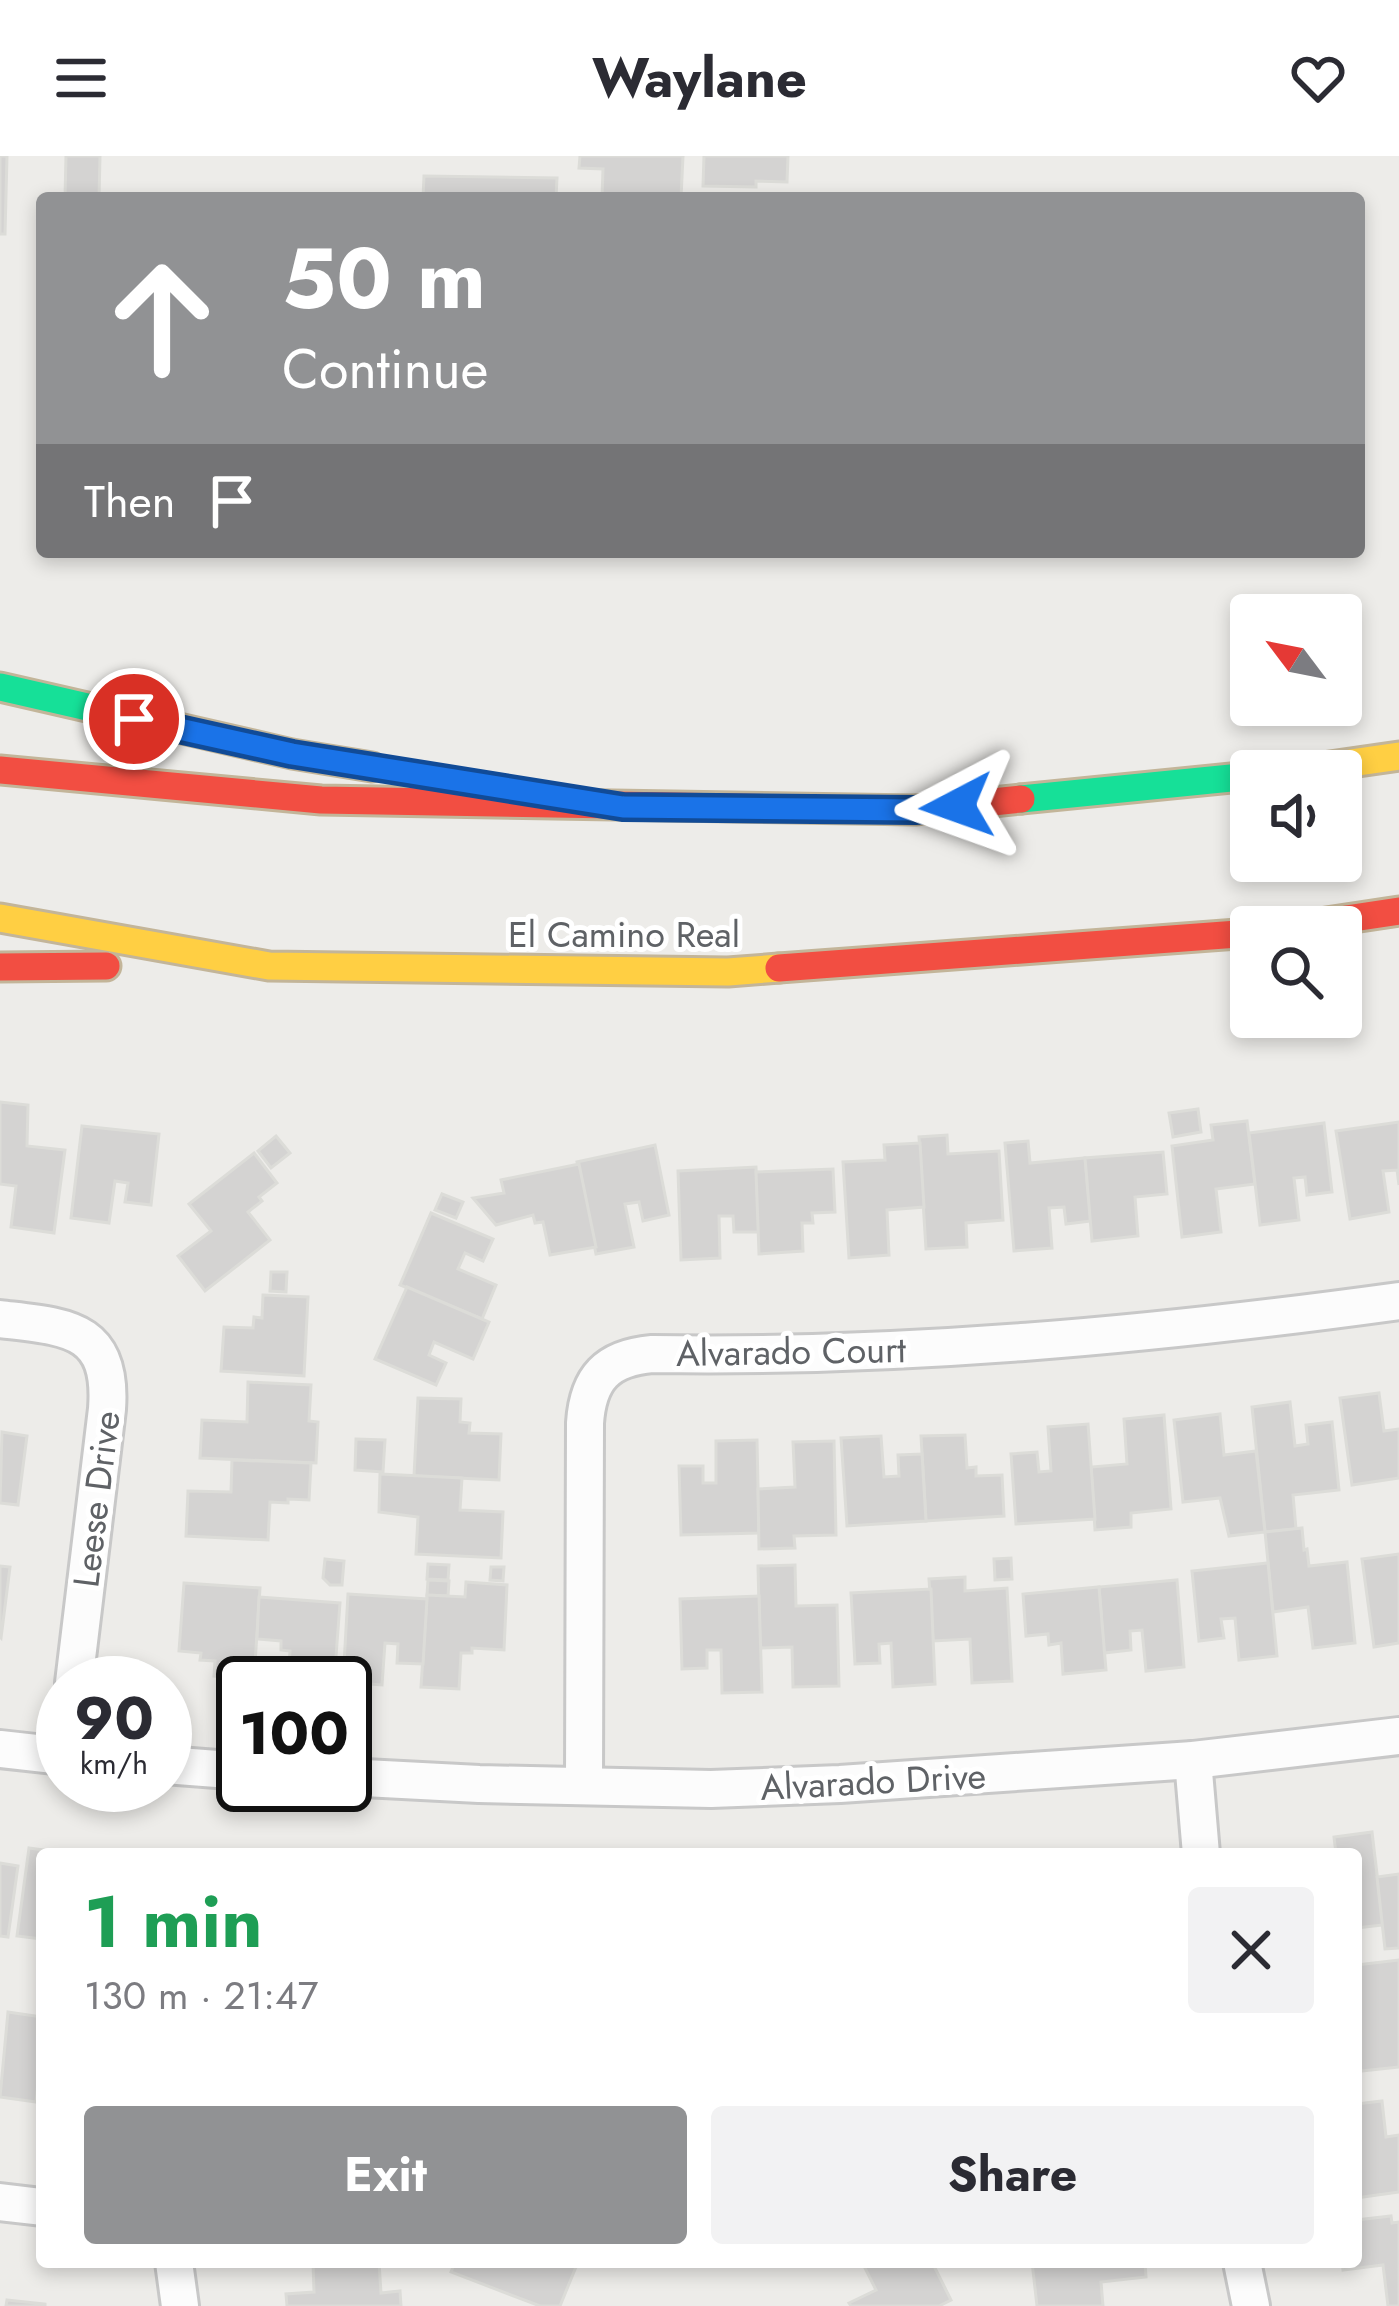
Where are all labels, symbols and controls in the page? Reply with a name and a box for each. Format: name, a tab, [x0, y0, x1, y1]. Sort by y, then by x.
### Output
text: Waylane	[592, 39, 807, 117]
icon: menu	[48, 45, 114, 111]
icon: heart	[1285, 45, 1351, 111]
text: 50 m	[282, 218, 486, 340]
icon: ahead	[84, 240, 240, 396]
text: Continue	[282, 330, 488, 408]
icon: arrive	[199, 468, 265, 534]
text: Then	[84, 469, 175, 534]
north arrow	[1230, 594, 1362, 726]
map controls	[1230, 594, 1362, 1038]
pin	[83, 668, 185, 770]
icon: arrive	[101, 686, 167, 752]
position arrow	[894, 743, 1020, 869]
button: sound	[1230, 750, 1362, 882]
button: search	[1230, 906, 1362, 1038]
street label: El Camino Real	[508, 908, 740, 960]
street label: Alvarado Court	[676, 1323, 907, 1379]
street label: Leese Drive	[59, 1408, 133, 1590]
speed limit sign: 100	[216, 1656, 372, 1812]
text: 90	[74, 1675, 154, 1762]
text: km/h	[80, 1742, 148, 1785]
street label: Alvarado Drive	[759, 1749, 987, 1813]
text: 1 min	[84, 1870, 263, 1974]
button: close	[1188, 1887, 1314, 2013]
text: 130 m · 21:47	[84, 1967, 318, 2024]
button: Exit	[84, 2106, 687, 2244]
button: Share	[711, 2106, 1314, 2244]

